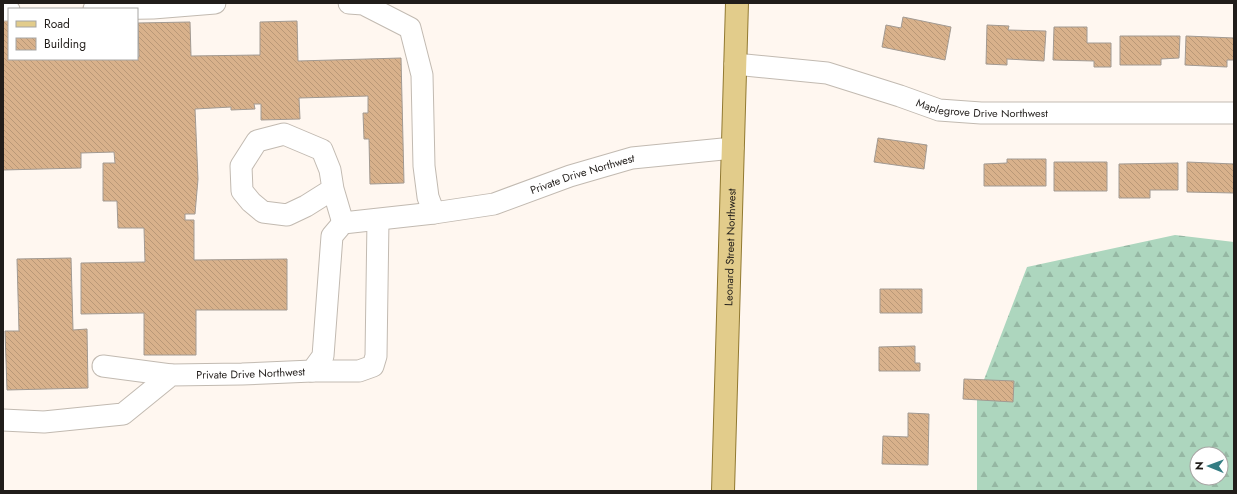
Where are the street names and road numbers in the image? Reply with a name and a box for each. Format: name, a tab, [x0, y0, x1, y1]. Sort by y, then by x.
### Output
street label: Maplegrove Drive Northwest	[914, 94, 1048, 121]
street label: Private Drive Northwest	[528, 150, 635, 198]
street label: Leonard Street Northwest	[720, 188, 740, 306]
street label: Private Drive Northwest	[196, 363, 306, 383]

